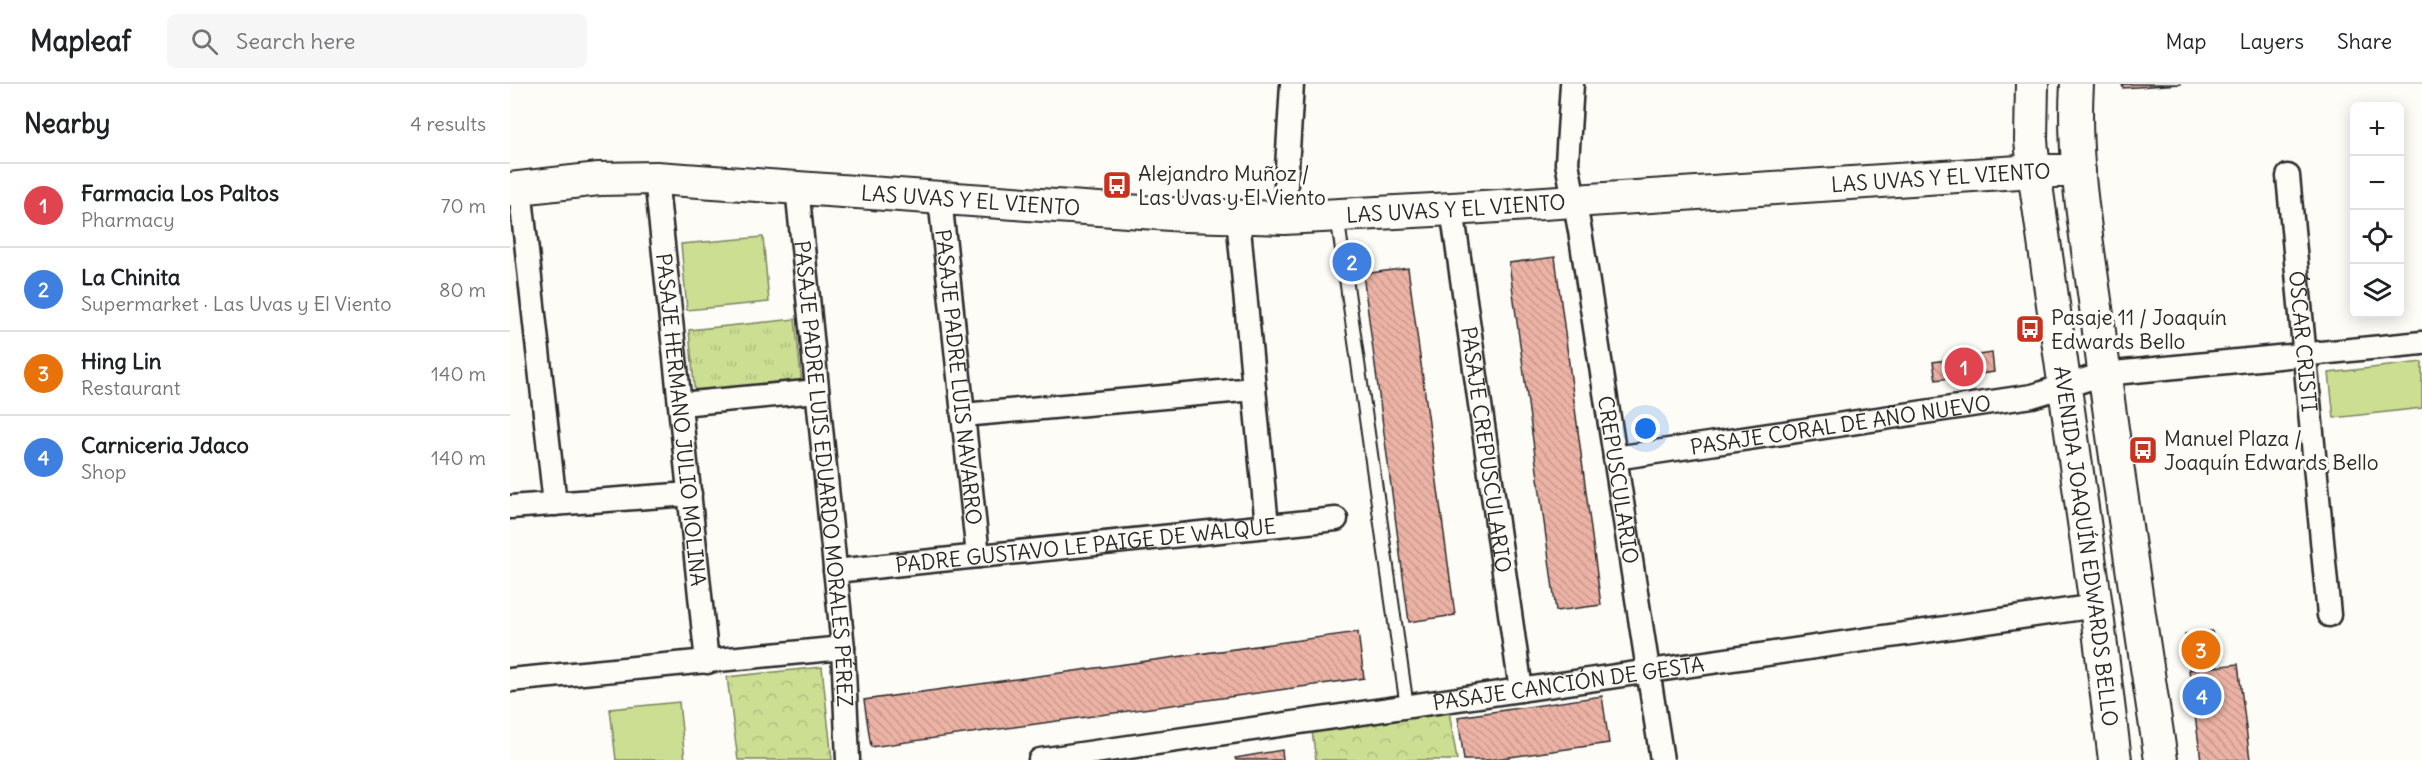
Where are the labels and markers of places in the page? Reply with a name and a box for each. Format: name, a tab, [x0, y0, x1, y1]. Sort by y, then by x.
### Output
place label: Alejandro Muñoz / Las Uvas y El Viento	[1138, 160, 1326, 211]
bus stop icon: Alejandro Muñoz / Las Uvas y El Viento	[1101, 169, 1133, 201]
pin: 2	[1332, 240, 1372, 285]
place label: Pasaje 11 / Joaquín Edwards Bello	[2051, 304, 2227, 355]
bus stop icon: Pasaje 11 / Joaquín Edwards Bello	[2014, 313, 2046, 345]
pin: 1	[1944, 344, 1984, 390]
place label: Manuel Plaza / Joaquín Edwards Bello	[2164, 425, 2378, 476]
bus stop icon: Manuel Plaza / Joaquín Edwards Bello	[2127, 434, 2159, 466]
pin: 3	[2182, 628, 2220, 672]
pin: 4	[2182, 674, 2222, 718]

